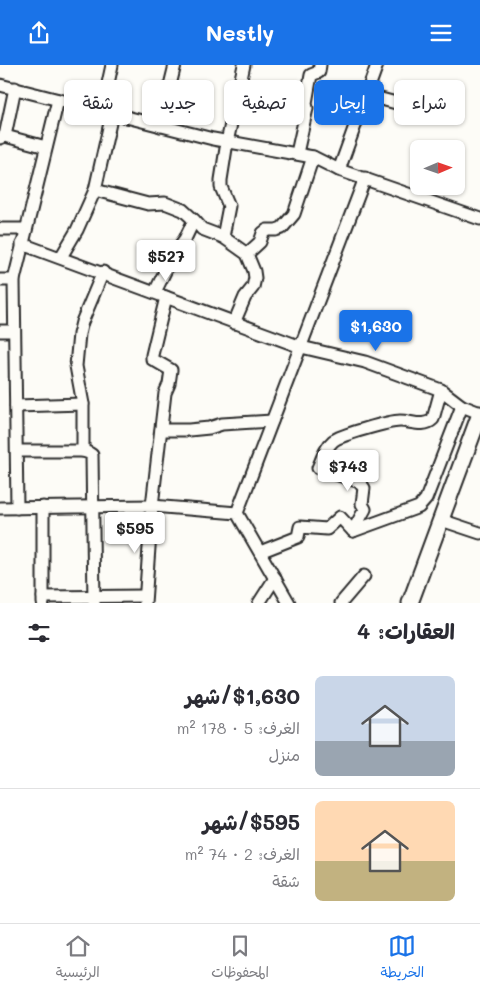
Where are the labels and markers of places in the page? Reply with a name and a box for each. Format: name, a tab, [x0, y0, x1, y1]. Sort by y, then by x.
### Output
pin: $527	[136, 239, 196, 282]
pin: $1,630	[335, 309, 417, 352]
pin: $743	[318, 449, 378, 492]
pin: $595	[105, 511, 165, 554]

